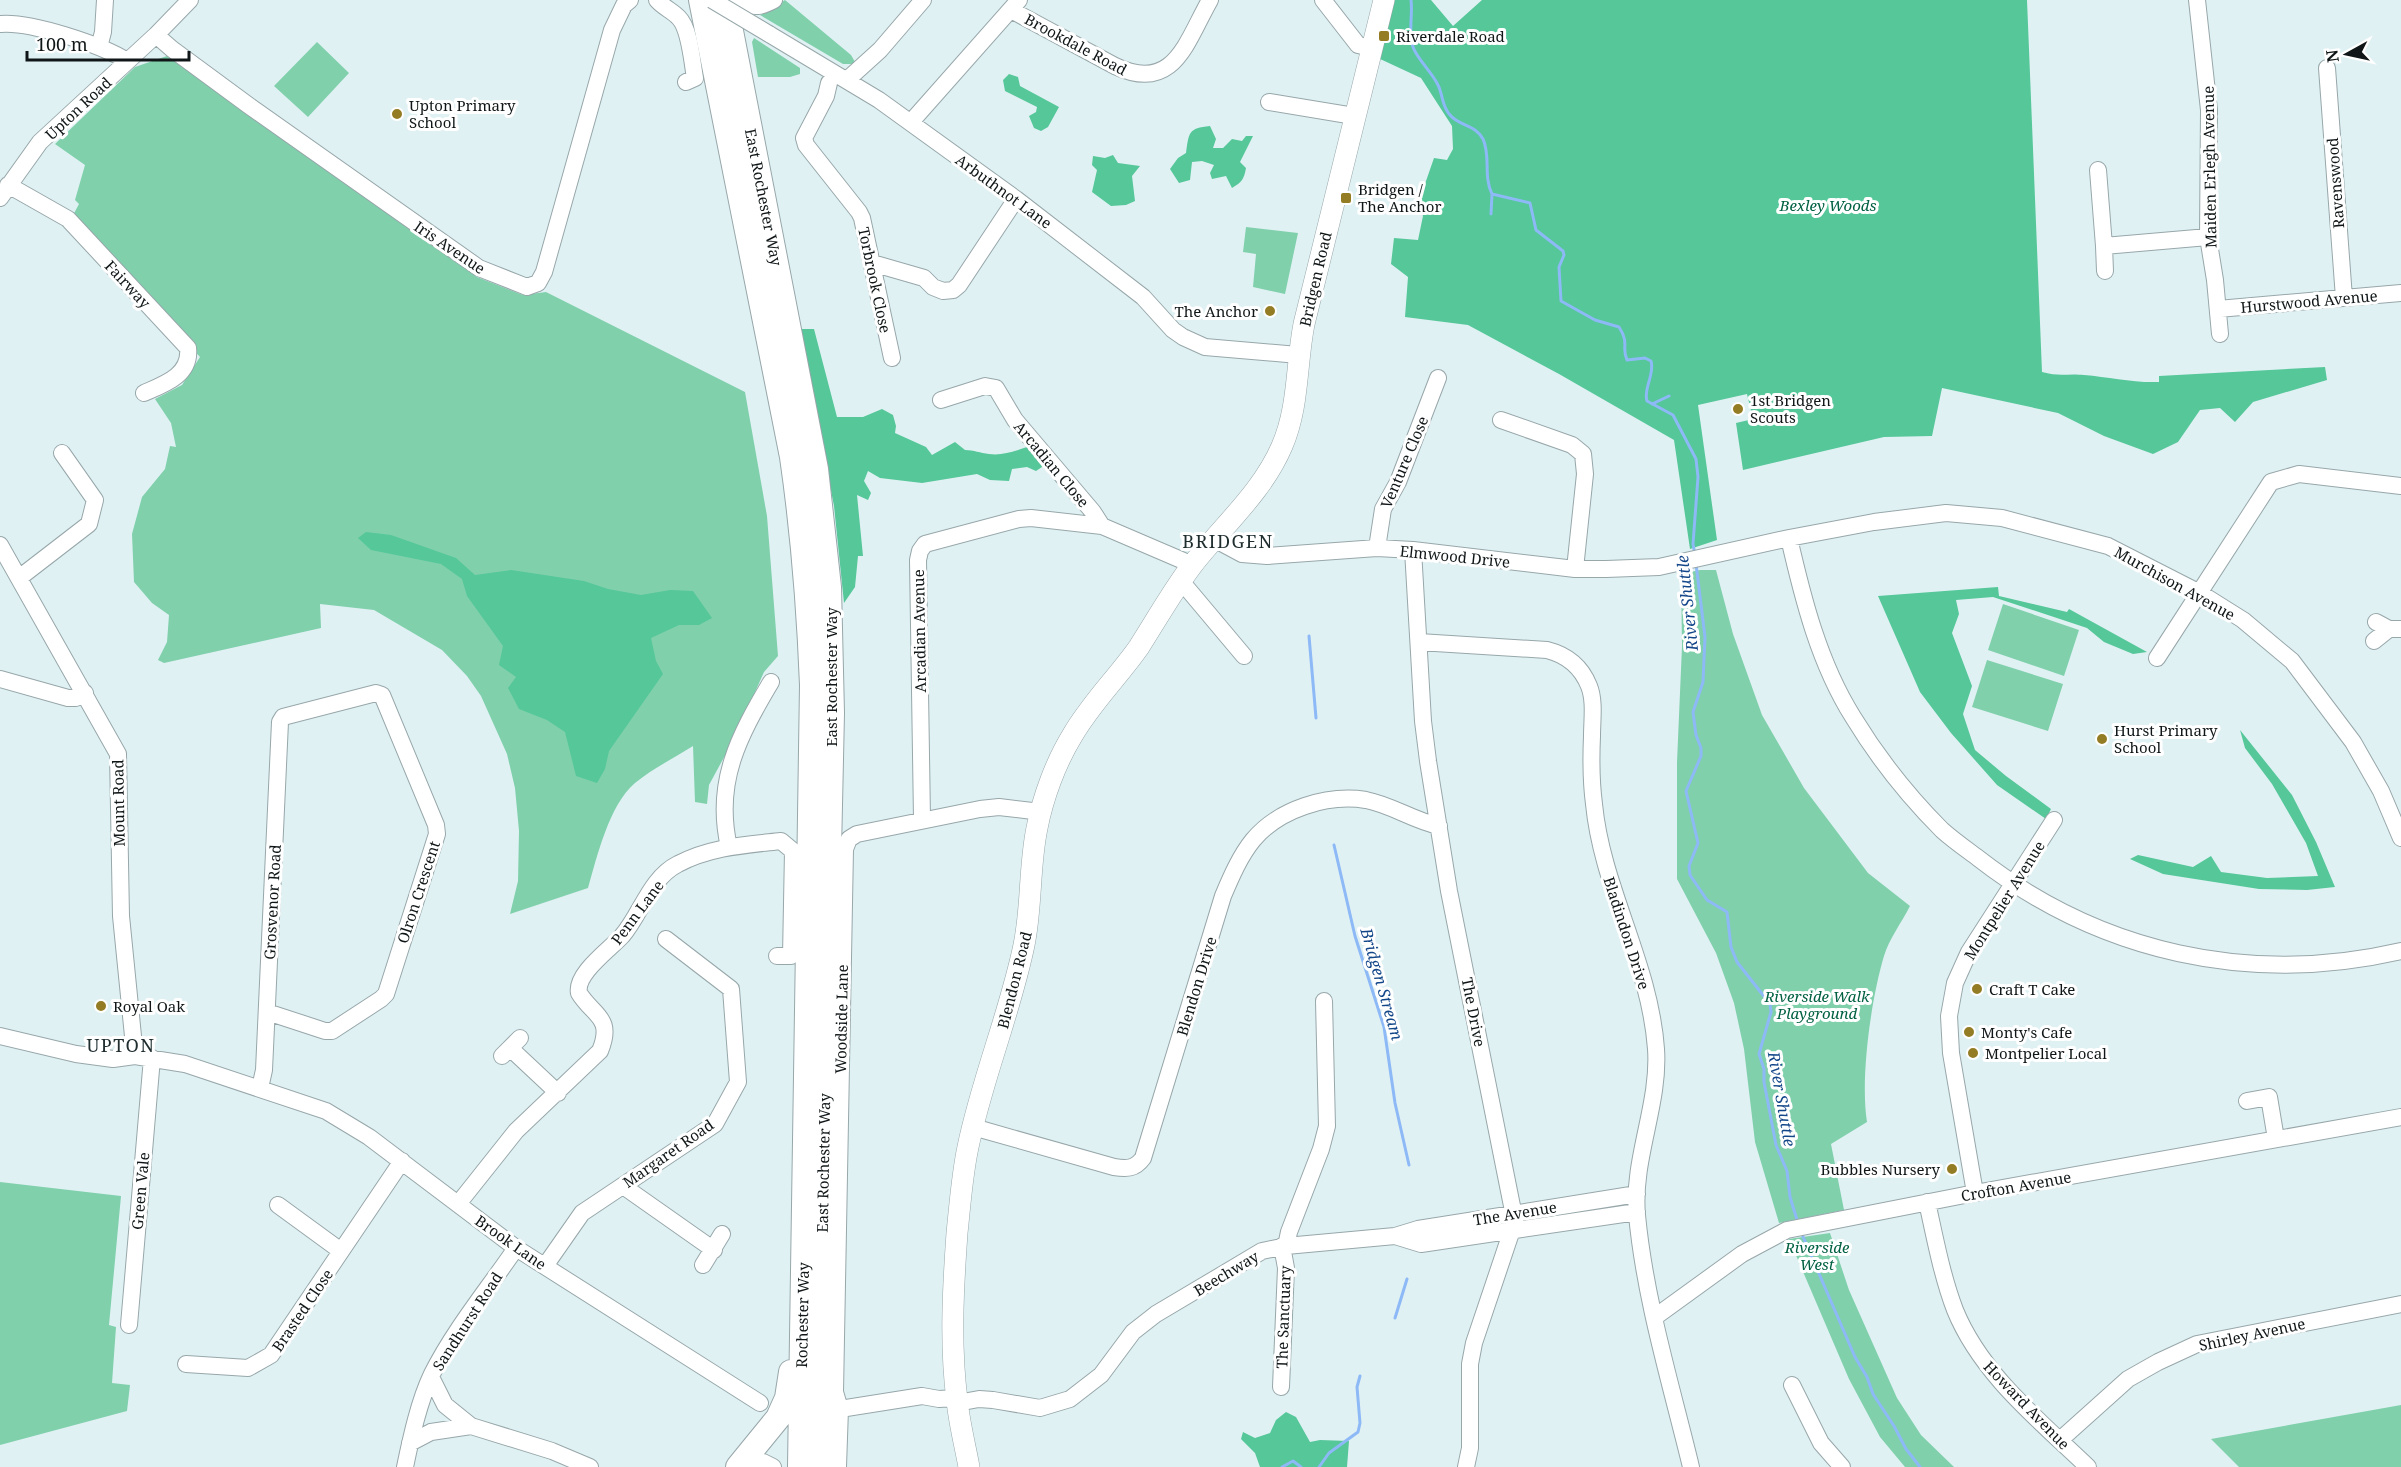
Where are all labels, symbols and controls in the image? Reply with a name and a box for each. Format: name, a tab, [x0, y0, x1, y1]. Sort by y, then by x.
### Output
street label: Brookdale Road	[1021, 9, 1131, 79]
scale bar	[27, 24, 189, 62]
north arrow	[2317, 24, 2377, 84]
place label: Riverdale Road	[1396, 26, 1505, 46]
marker: Riverdale Road	[1377, 29, 1391, 43]
text: 100 m	[36, 32, 88, 56]
text: N	[2320, 48, 2344, 64]
street label: Upton Road	[41, 72, 115, 144]
street label: Maiden Erlegh Avenue	[2198, 86, 2220, 248]
place label: Upton Primary School	[409, 95, 516, 132]
marker: Upton Primary School	[390, 107, 404, 121]
street label: East Rochester Way	[741, 127, 787, 268]
street label: Ravenswood	[2322, 137, 2348, 229]
street label: Arbuthnot Lane	[952, 149, 1056, 233]
place label: Bridgen / The Anchor	[1358, 179, 1442, 216]
marker: Bridgen / The Anchor	[1339, 191, 1353, 205]
park label: Bexley Woods	[1779, 195, 1876, 215]
street label: Iris Avenue	[411, 216, 489, 278]
street label: Torbrook Close	[854, 225, 896, 335]
street label: Bridgen Road	[1294, 230, 1336, 328]
street label: Fairway	[101, 256, 155, 312]
street label: Hurstwood Avenue	[2240, 285, 2378, 317]
place label: The Anchor	[1174, 301, 1258, 321]
marker: The Anchor	[1263, 304, 1277, 318]
place label: 1st Bridgen Scouts	[1750, 390, 1831, 427]
marker: 1st Bridgen Scouts	[1731, 402, 1745, 416]
street label: Venture Close	[1376, 413, 1432, 511]
street label: Arcadian Close	[1010, 417, 1094, 511]
district label: BRIDGEN	[1182, 529, 1274, 553]
street label: Elmwood Drive	[1399, 540, 1511, 572]
street label: Murchison Avenue	[2111, 542, 2239, 624]
water label: River Shuttle	[1671, 554, 1703, 653]
street label: Arcadian Avenue	[908, 569, 930, 693]
street label: East Rochester Way	[821, 607, 841, 747]
place label: Hurst Primary School	[2114, 720, 2218, 757]
marker: Hurst Primary School	[2095, 732, 2109, 746]
street label: Mount Road	[107, 759, 129, 847]
street label: Montpelier Avenue	[1959, 837, 2049, 963]
street label: Olron Crescent	[392, 838, 444, 946]
street label: Grosvenor Road	[259, 844, 285, 960]
street label: Bladindon Drive	[1599, 874, 1655, 992]
street label: Penn Lane	[606, 876, 668, 948]
water label: Bridgen Stream	[1355, 924, 1409, 1043]
street label: Blendon Road	[992, 929, 1036, 1031]
street label: Blendon Drive	[1171, 934, 1221, 1038]
street label: Woodside Lane	[830, 964, 852, 1074]
street label: The Drive	[1457, 976, 1491, 1048]
place label: Craft T Cake	[1989, 979, 2075, 999]
marker: Craft T Cake	[1970, 982, 1984, 996]
park label: Riverside Walk Playground	[1763, 986, 1870, 1023]
place label: Royal Oak	[113, 996, 185, 1016]
marker: Royal Oak	[94, 999, 108, 1013]
place label: Monty's Cafe	[1981, 1022, 2072, 1042]
marker: Monty's Cafe	[1962, 1025, 1976, 1039]
district label: UPTON	[86, 1033, 156, 1057]
place label: Montpelier Local	[1985, 1043, 2107, 1063]
marker: Montpelier Local	[1966, 1046, 1980, 1060]
water label: River Shuttle	[1763, 1049, 1801, 1148]
street label: East Rochester Way	[812, 1093, 834, 1233]
street label: Margaret Road	[619, 1114, 717, 1192]
street label: Green Vale	[127, 1151, 153, 1231]
place label: Bubbles Nursery	[1821, 1159, 1941, 1179]
marker: Bubbles Nursery	[1945, 1162, 1959, 1176]
street label: Crofton Avenue	[1959, 1166, 2073, 1206]
street label: The Avenue	[1472, 1197, 1558, 1229]
street label: Brook Lane	[472, 1210, 550, 1274]
park label: Riverside West	[1784, 1237, 1850, 1274]
street label: Beechway	[1190, 1246, 1263, 1300]
street label: Rochester Way	[791, 1261, 813, 1368]
street label: Brasted Close	[267, 1265, 337, 1355]
street label: The Sanctuary	[1271, 1265, 1295, 1369]
street label: Sandhurst Road	[428, 1268, 506, 1374]
street label: Shirley Avenue	[2197, 1313, 2307, 1355]
street label: Howard Avenue	[1980, 1356, 2074, 1454]

